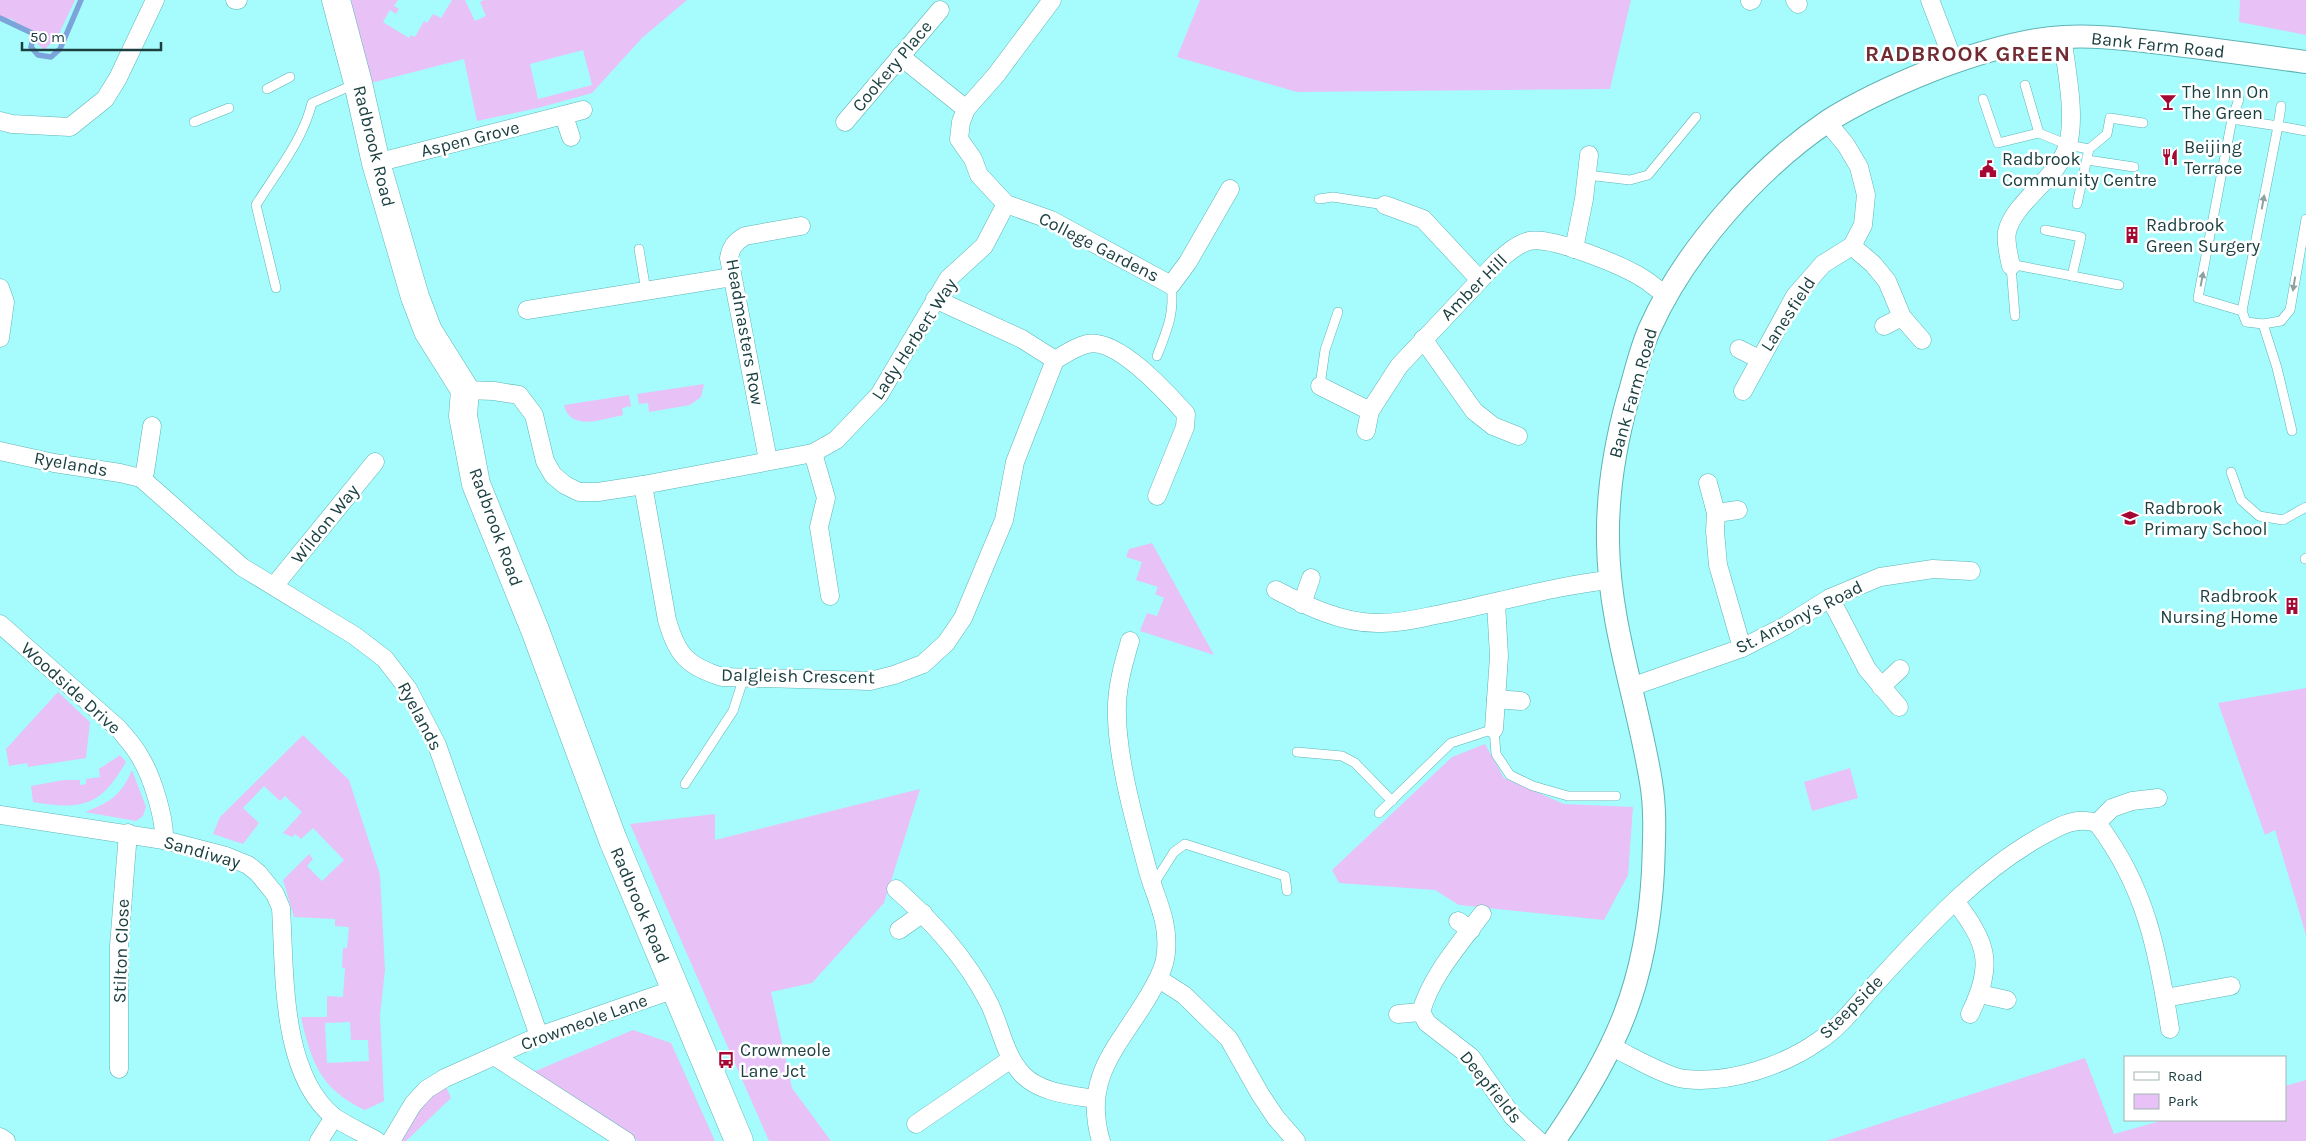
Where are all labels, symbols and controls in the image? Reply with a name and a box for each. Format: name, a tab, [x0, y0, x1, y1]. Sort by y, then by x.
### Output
street label: Cookery Place	[847, 16, 937, 116]
scale bar	[22, 20, 161, 52]
street label: Bank Farm Road	[2090, 27, 2226, 63]
text: 50 m	[30, 28, 65, 46]
district label: RADBROOK GREEN	[1865, 41, 2071, 67]
place label: The Inn On The Green	[2182, 81, 2269, 124]
street label: Radbrook Road	[348, 83, 400, 209]
bar icon: The Inn On The Green	[2158, 92, 2178, 112]
street label: Aspen Grove	[418, 116, 522, 162]
place label: Beijing Terrace	[2184, 136, 2242, 179]
restaurant icon: Beijing Terrace	[2160, 147, 2180, 167]
place label: Radbrook Community Centre	[2002, 148, 2157, 191]
public building icon: Radbrook Community Centre	[1978, 159, 1998, 179]
one-way arrow	[2259, 194, 2267, 210]
street label: College Gardens	[1035, 207, 1163, 287]
place label: Radbrook Green Surgery	[2146, 214, 2261, 257]
building icon: Radbrook Green Surgery	[2122, 225, 2142, 245]
street label: Amber Hill	[1436, 249, 1512, 325]
street label: Headmasters Row	[721, 257, 769, 407]
one-way arrow	[2198, 270, 2206, 286]
street label: Lady Herbert Way	[866, 273, 962, 404]
street label: Lanesfield	[1756, 273, 1820, 355]
one-way arrow	[2290, 277, 2298, 293]
street label: Bank Farm Road	[1604, 325, 1662, 461]
street label: Ryelands	[32, 447, 110, 481]
street label: Radbrook Road	[464, 465, 528, 589]
street label: Wildon Way	[286, 479, 364, 568]
place label: Radbrook Primary School	[2144, 497, 2268, 540]
school or university icon: Radbrook Primary School	[2120, 508, 2140, 528]
street label: St. Antony's Road	[1732, 575, 1866, 659]
place label: Radbrook Nursing Home	[2160, 585, 2278, 628]
building icon: Radbrook Nursing Home	[2282, 596, 2302, 616]
street label: Woodside Drive	[16, 637, 126, 739]
street label: Dalgleish Crescent	[721, 664, 875, 688]
street label: Ryelands	[393, 678, 447, 754]
street label: Sandiway	[161, 831, 244, 874]
street label: Radbrook Road	[606, 843, 674, 967]
street label: Stilton Close	[108, 898, 134, 1004]
street label: Steepside	[1814, 970, 1888, 1044]
street label: Crowmeole Lane	[518, 989, 650, 1055]
place label: Crowmeole Lane Jct	[740, 1039, 831, 1082]
street label: Deepfields	[1455, 1046, 1527, 1128]
bus stop icon: Crowmeole Lane Jct	[716, 1050, 736, 1070]
legend	[2124, 1056, 2286, 1121]
text: Road	[2168, 1067, 2203, 1085]
text: Park	[2168, 1092, 2198, 1110]

